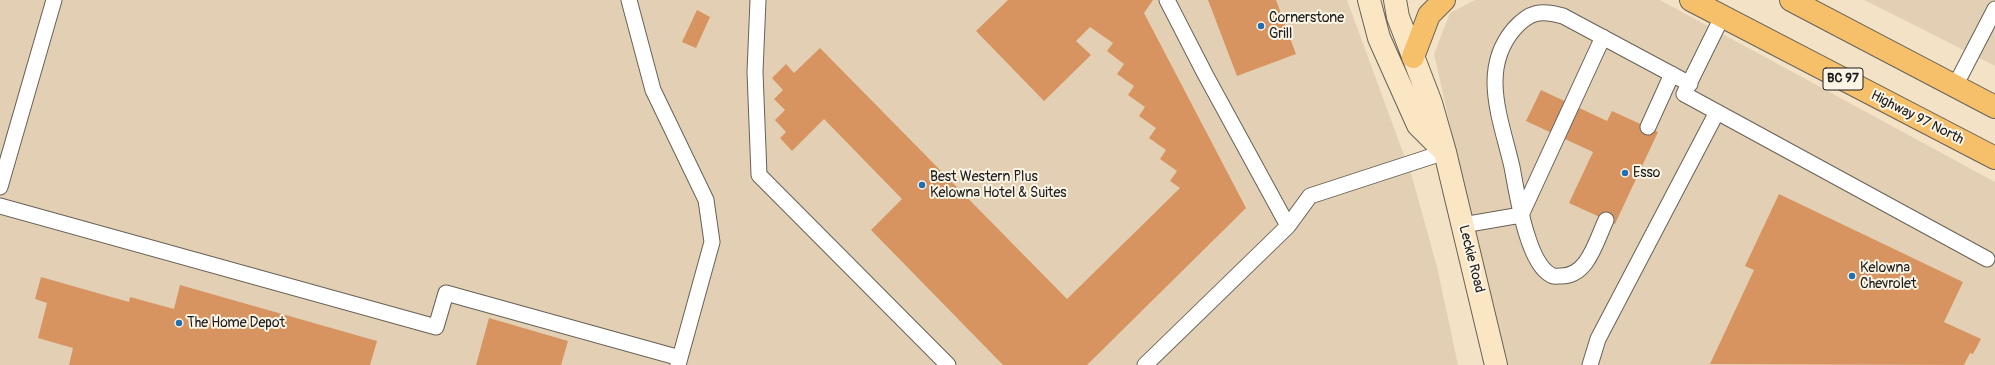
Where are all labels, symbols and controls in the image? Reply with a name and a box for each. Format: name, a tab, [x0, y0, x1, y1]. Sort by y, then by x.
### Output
place label: Cornerstone Grill	[1269, 10, 1344, 42]
marker: Cornerstone Grill	[1256, 21, 1266, 31]
road number: BC 97	[1823, 68, 1863, 90]
street label: Highway 97 North	[1868, 87, 1966, 149]
place label: Esso	[1633, 165, 1660, 181]
marker: Esso	[1620, 168, 1630, 178]
place label: Best Western Plus Kelowna Hotel & Suites	[930, 169, 1067, 202]
marker: Best Western Plus Kelowna Hotel & Suites	[917, 180, 927, 190]
street label: Leckie Road	[1454, 223, 1488, 295]
place label: Kelowna Chevrolet	[1860, 260, 1917, 292]
marker: Kelowna Chevrolet	[1847, 271, 1857, 281]
place label: The Home Depot	[187, 315, 285, 331]
marker: The Home Depot	[174, 318, 184, 328]

